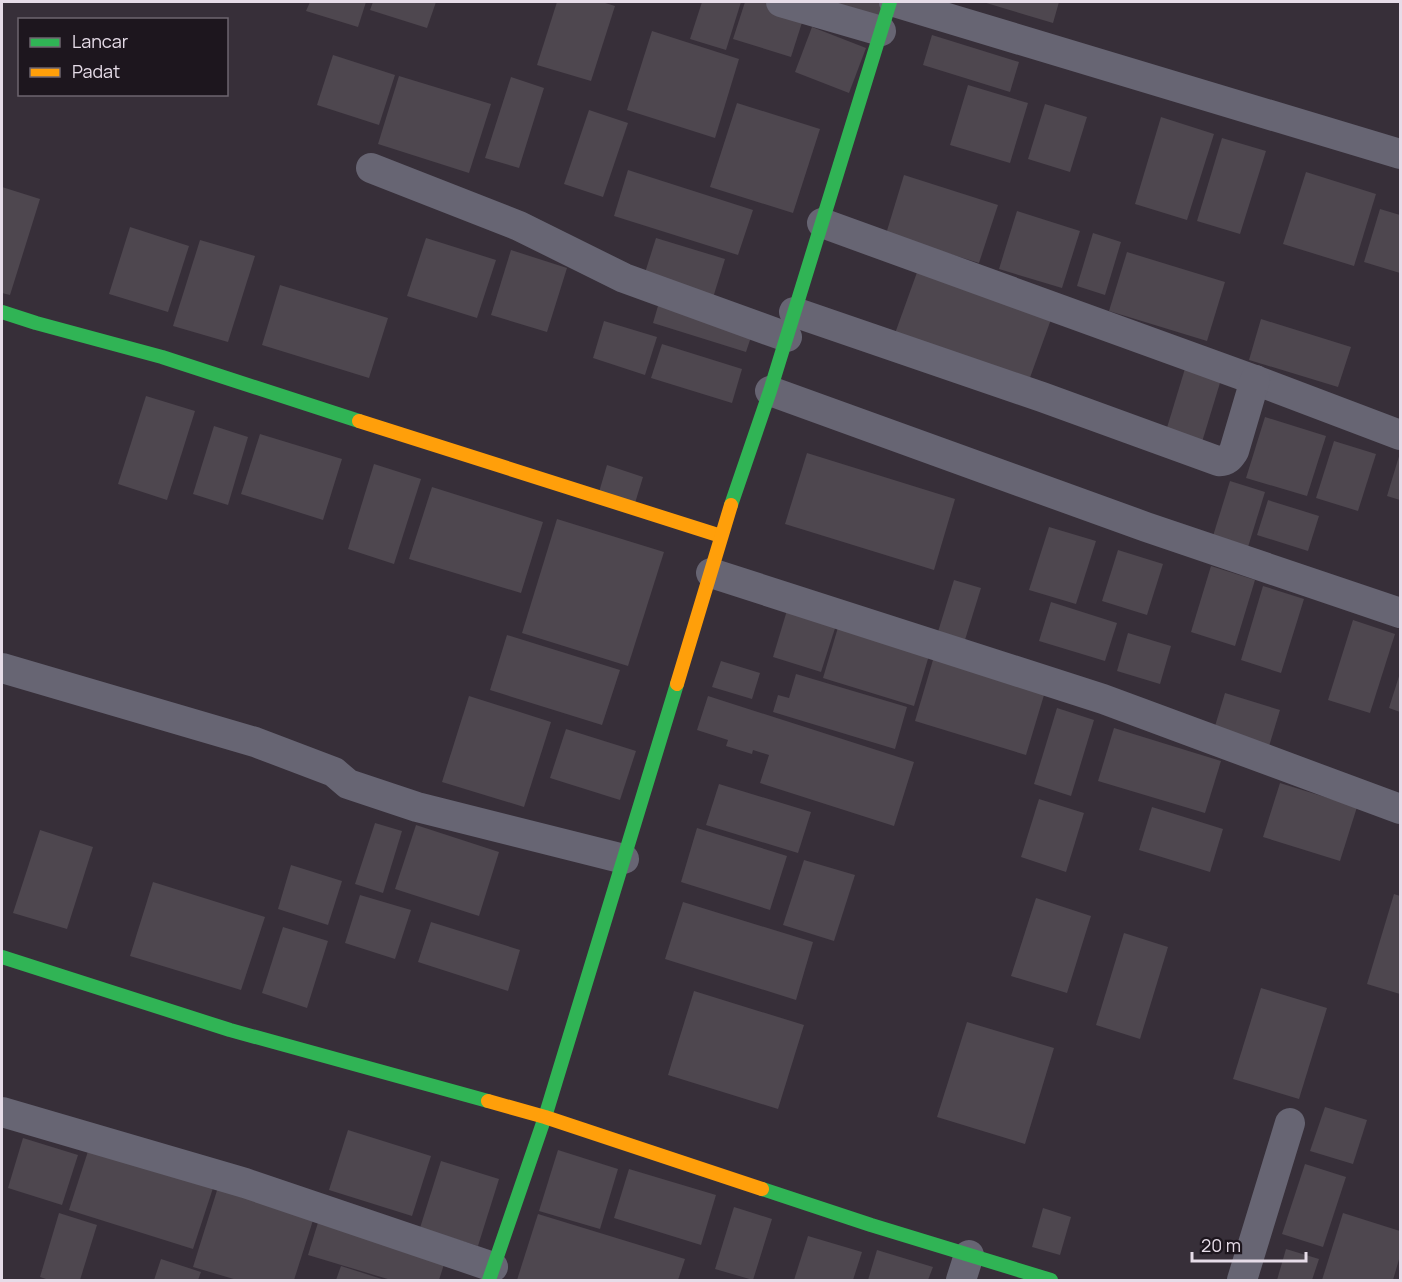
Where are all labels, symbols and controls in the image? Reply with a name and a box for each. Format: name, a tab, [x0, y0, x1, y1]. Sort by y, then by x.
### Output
legend	[18, 18, 228, 96]
text: Lancar	[72, 29, 129, 53]
text: Padat	[72, 59, 120, 83]
scale bar	[1192, 1225, 1306, 1263]
text: 20 m	[1201, 1233, 1241, 1257]

